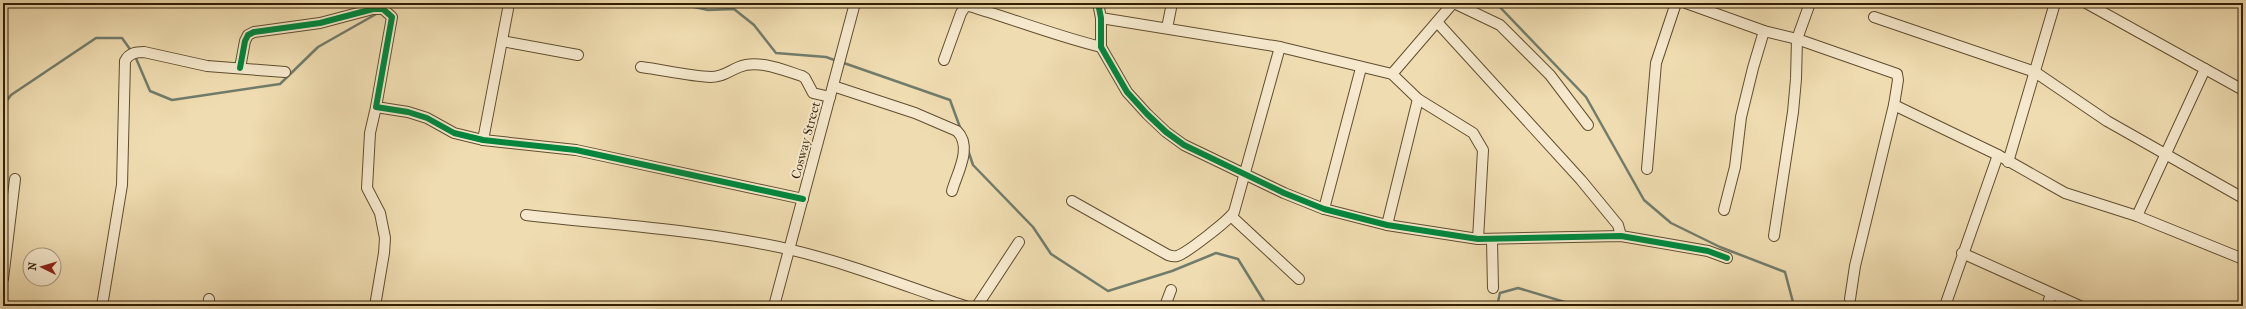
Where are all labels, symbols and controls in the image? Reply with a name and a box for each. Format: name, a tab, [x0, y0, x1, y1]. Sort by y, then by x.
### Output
street label: Cosway Street	[788, 99, 823, 180]
north arrow	[22, 247, 62, 287]
text: N	[26, 261, 39, 271]

